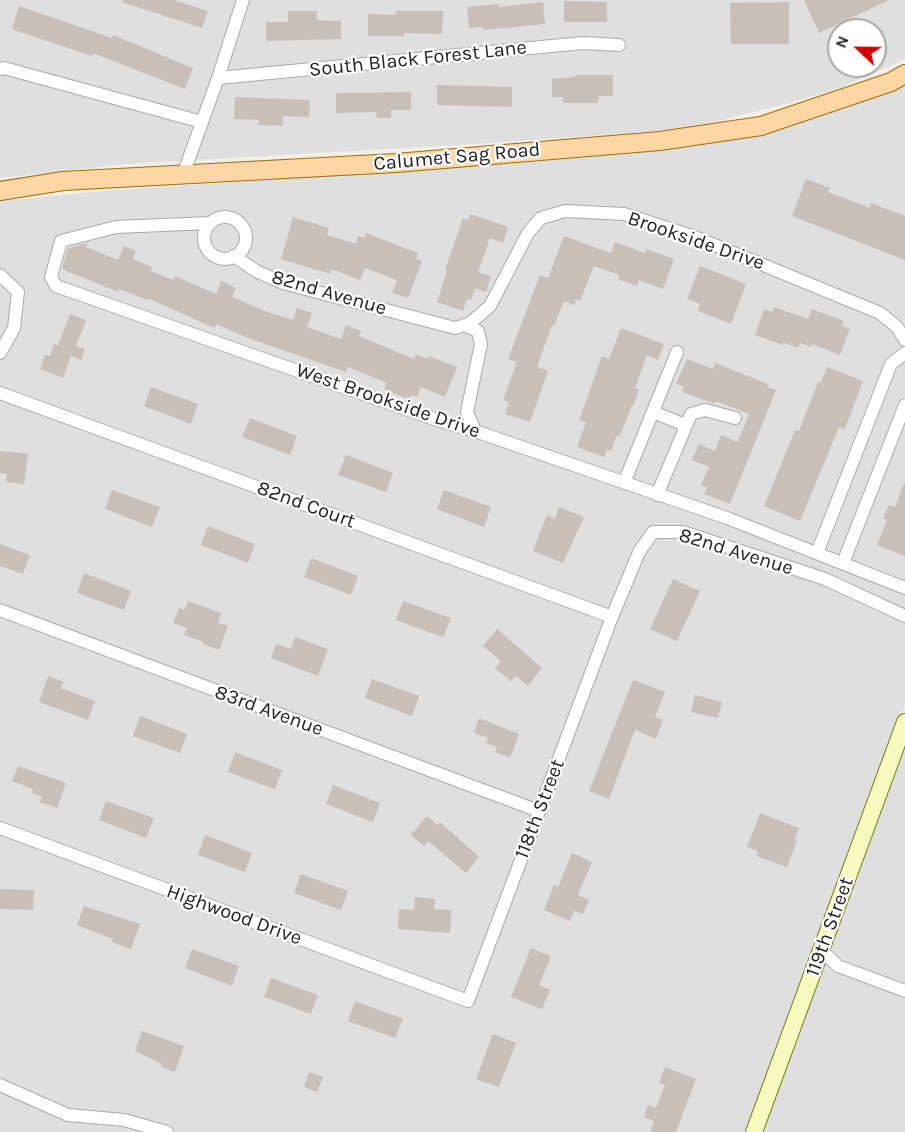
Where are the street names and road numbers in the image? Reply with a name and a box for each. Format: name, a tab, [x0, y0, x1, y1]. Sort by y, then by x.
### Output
street label: South Black Forest Lane	[308, 36, 528, 82]
street label: Calumet Sag Road	[373, 138, 541, 176]
street label: Brookside Drive	[625, 206, 767, 276]
street label: 82nd Avenue	[269, 265, 389, 321]
street label: West Brookside Drive	[293, 358, 483, 444]
street label: 82nd Court	[254, 476, 358, 534]
street label: 82nd Avenue	[676, 523, 796, 581]
street label: 83rd Avenue	[211, 680, 327, 742]
street label: 118th Street	[510, 756, 570, 862]
street label: 119th Street	[801, 874, 859, 980]
street label: Highwood Drive	[163, 879, 305, 951]

